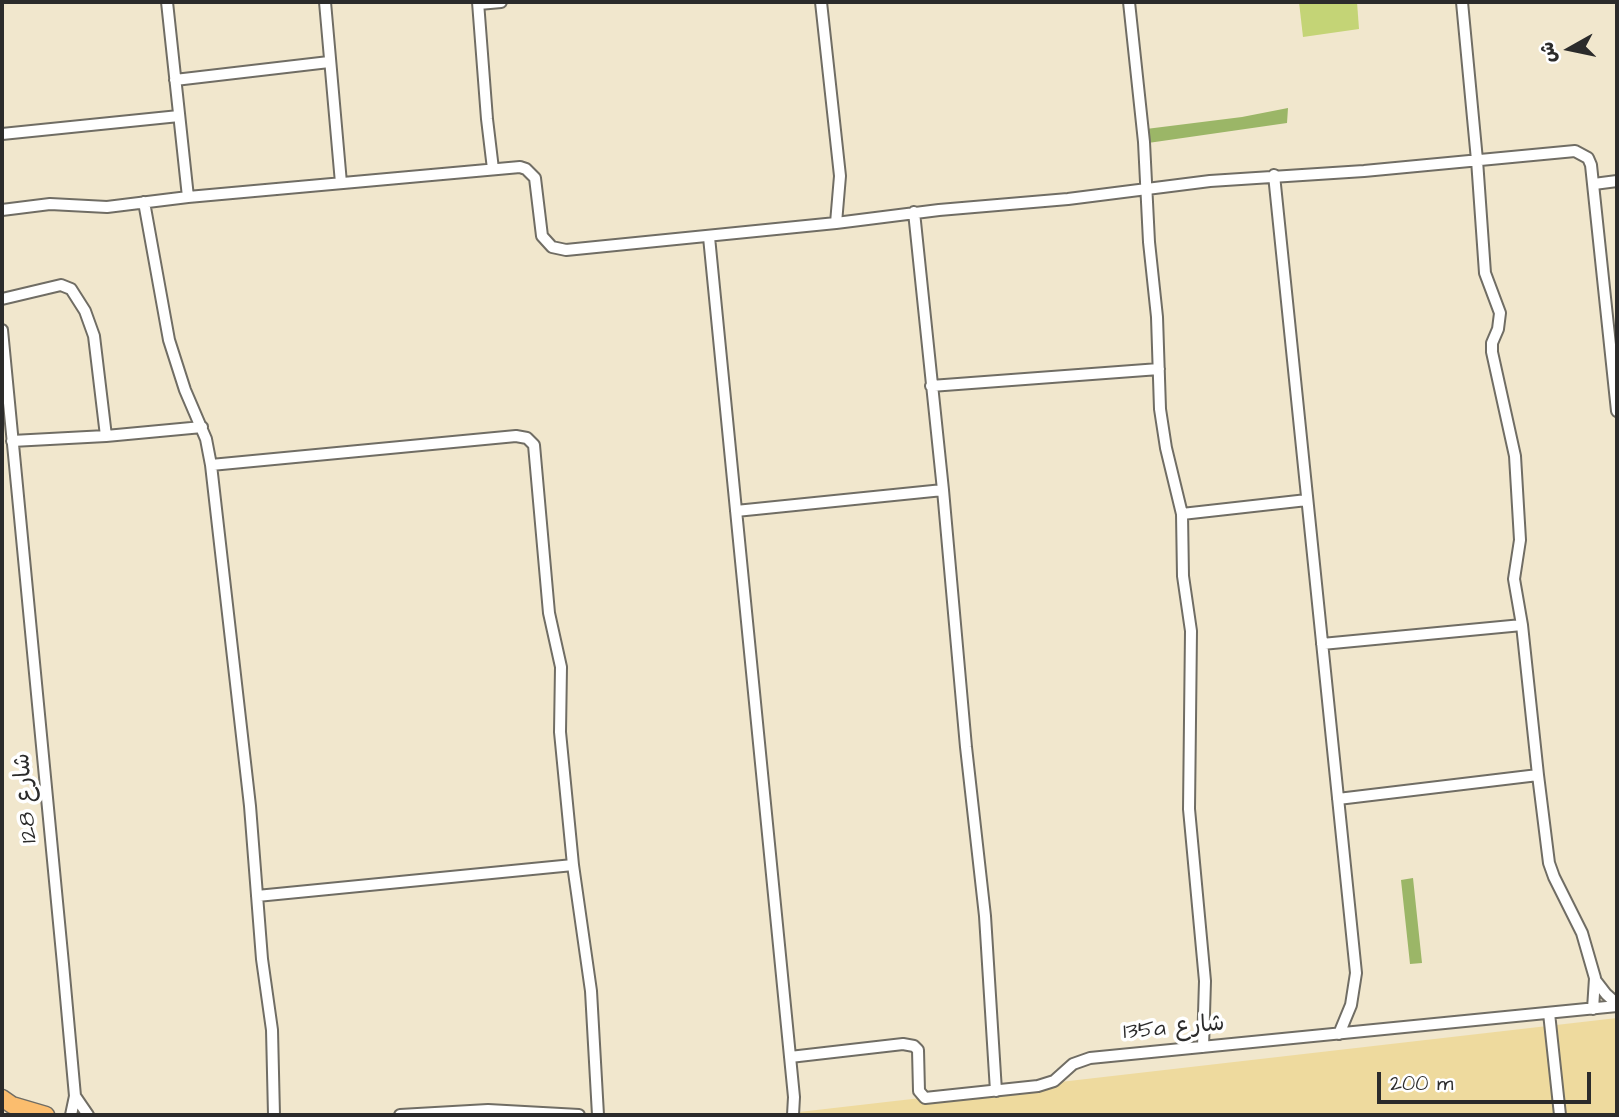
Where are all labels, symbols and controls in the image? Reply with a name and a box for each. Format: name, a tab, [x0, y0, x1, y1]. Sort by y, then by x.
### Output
north arrow	[1535, 14, 1605, 84]
text: ش	[1534, 40, 1564, 65]
street label: شارع 128	[9, 752, 45, 844]
street label: 135a شارع	[1122, 1011, 1226, 1047]
scale bar	[1381, 1058, 1594, 1102]
text: 200 m	[1390, 1069, 1453, 1098]

